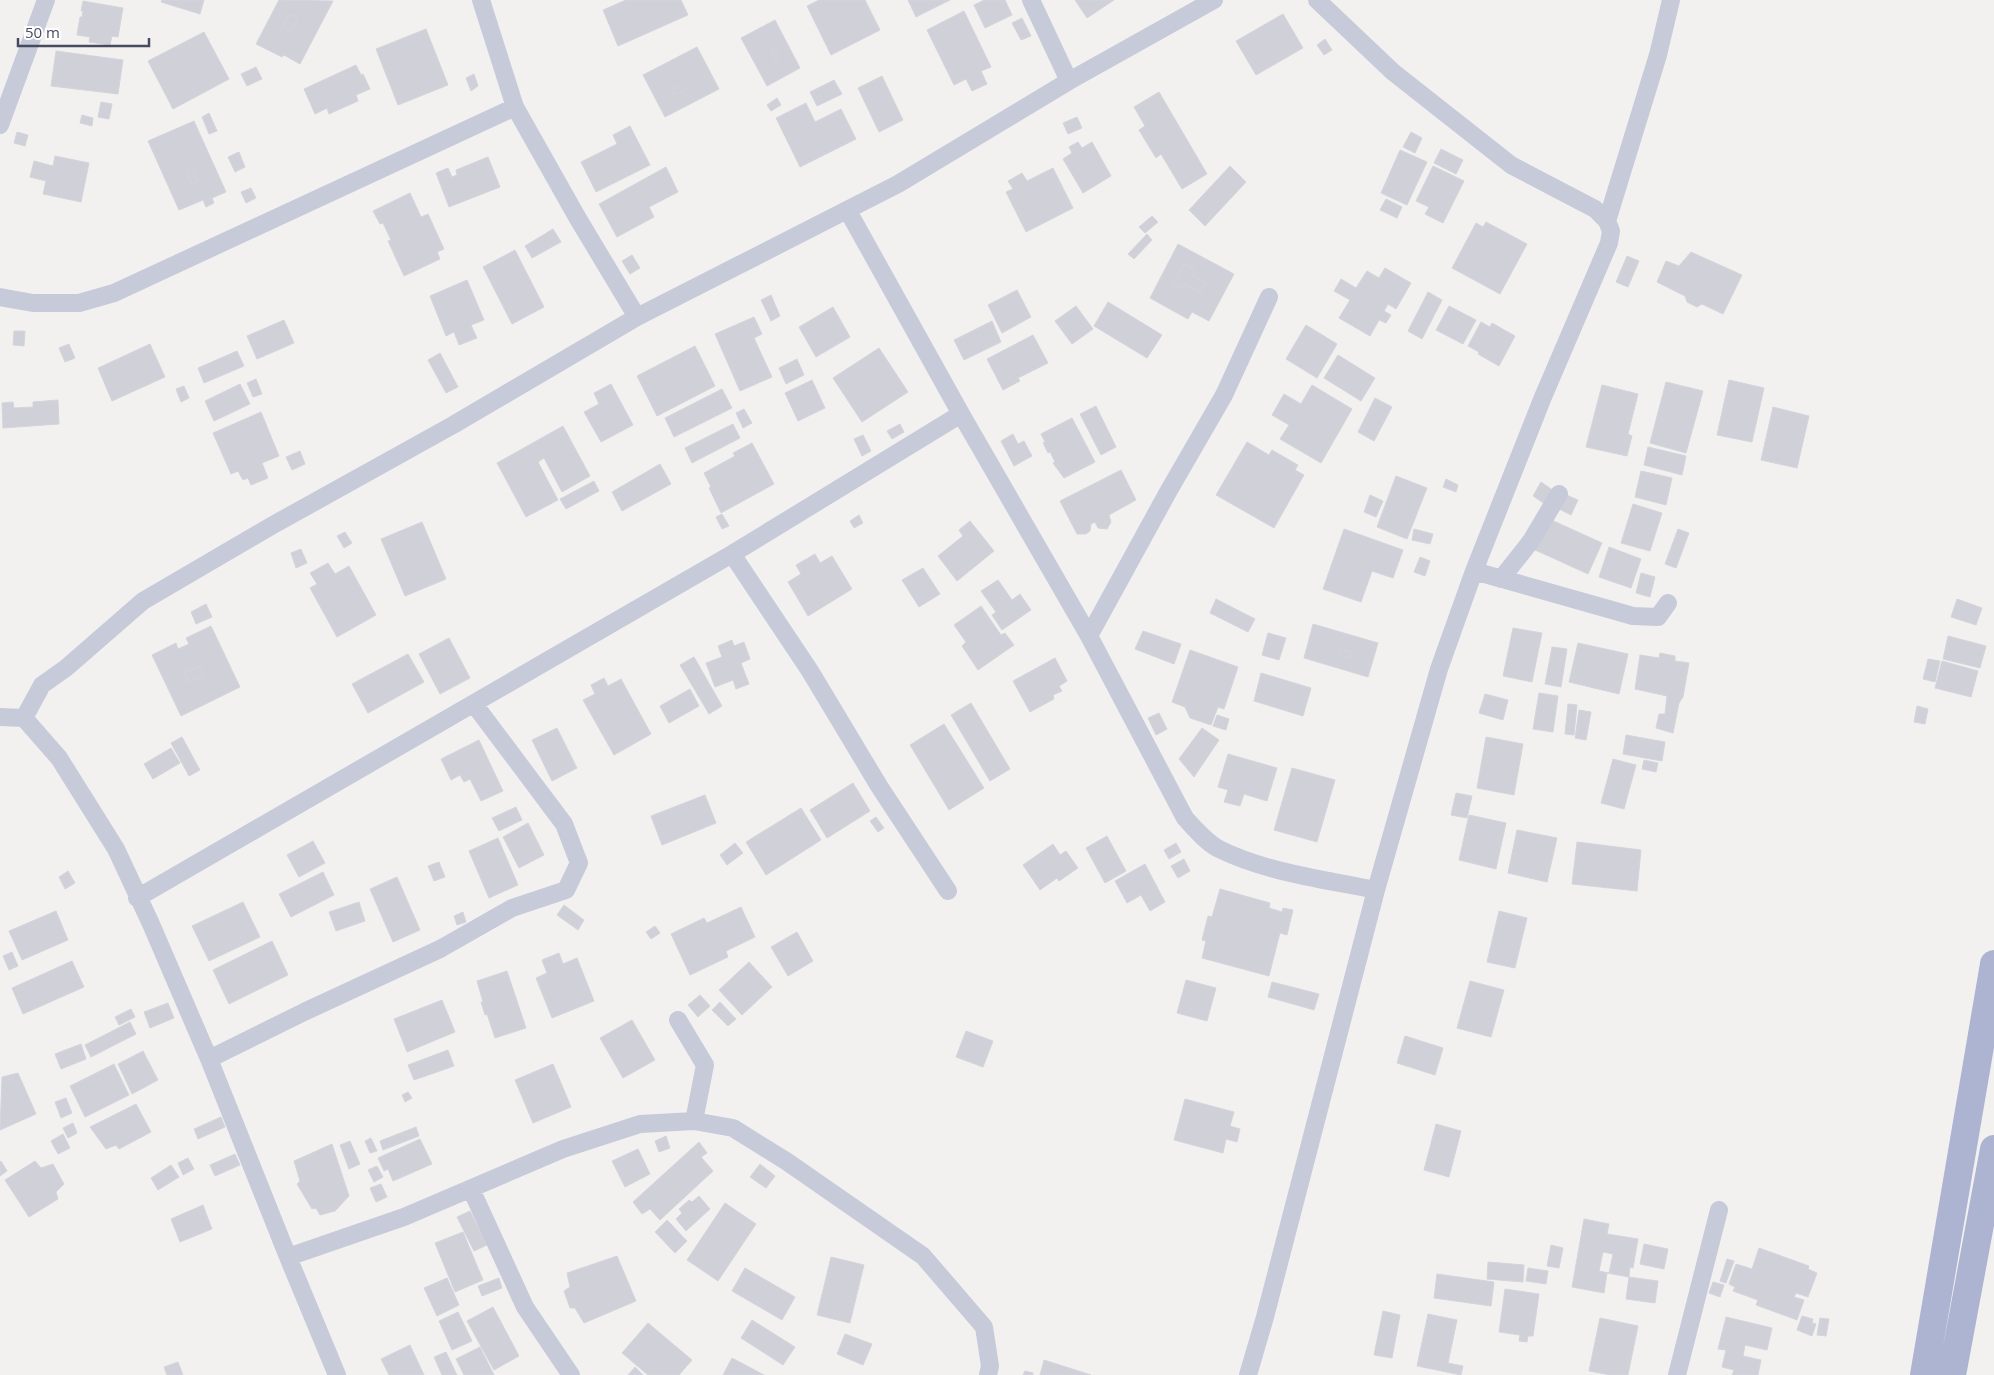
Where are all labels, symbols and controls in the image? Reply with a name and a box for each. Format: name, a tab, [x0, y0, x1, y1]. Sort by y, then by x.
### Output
scale bar	[18, 15, 149, 47]
text: 50 m	[25, 22, 60, 42]

